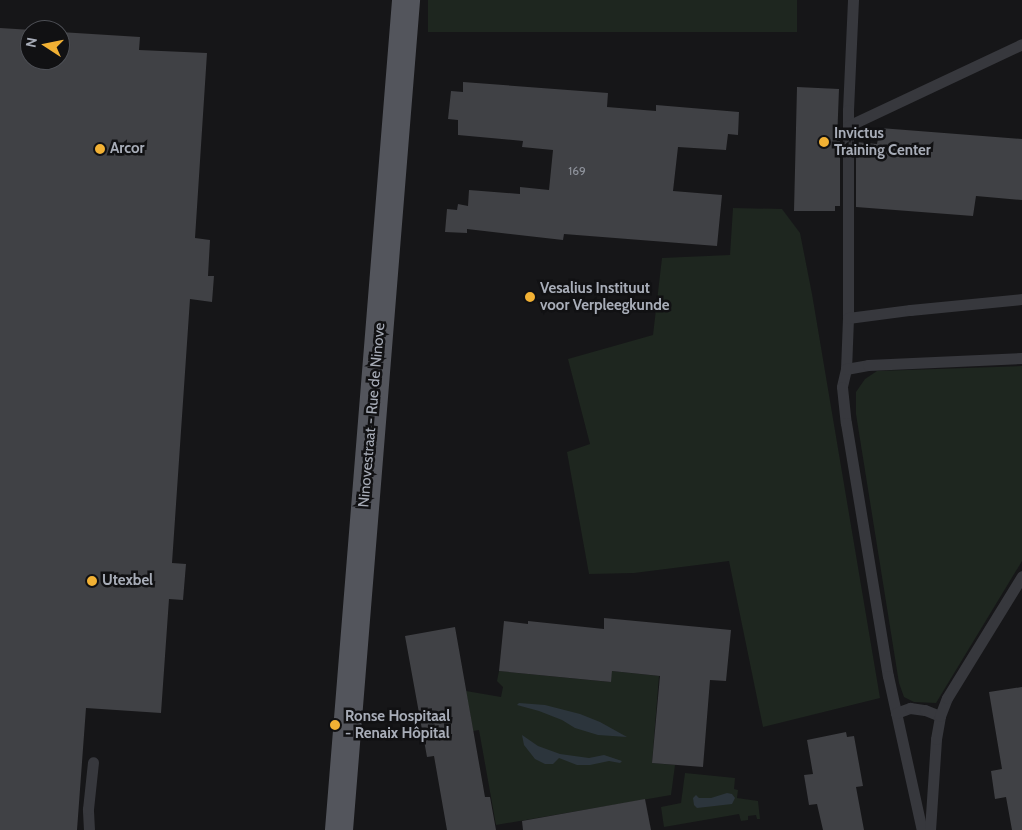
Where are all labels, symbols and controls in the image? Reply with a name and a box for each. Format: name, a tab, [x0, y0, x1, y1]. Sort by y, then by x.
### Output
north arrow	[20, 20, 70, 70]
text: N	[21, 36, 41, 49]
place label: Invictus Training Center	[834, 124, 931, 159]
marker: Invictus Training Center	[818, 136, 830, 148]
place label: Arcor	[110, 140, 144, 158]
marker: Arcor	[94, 143, 106, 155]
house number: 169	[568, 164, 586, 178]
place label: Vesalius Instituut voor Verpleegkunde	[540, 279, 669, 314]
marker: Vesalius Instituut voor Verpleegkunde	[524, 291, 536, 303]
street label: Ninovestraat - Rue de Ninove	[355, 322, 389, 508]
place label: Utexbel	[102, 572, 153, 590]
marker: Utexbel	[86, 575, 98, 587]
place label: Ronse Hospitaal - Renaix Hôpital	[345, 707, 450, 742]
marker: Ronse Hospitaal - Renaix Hôpital	[329, 719, 341, 731]

